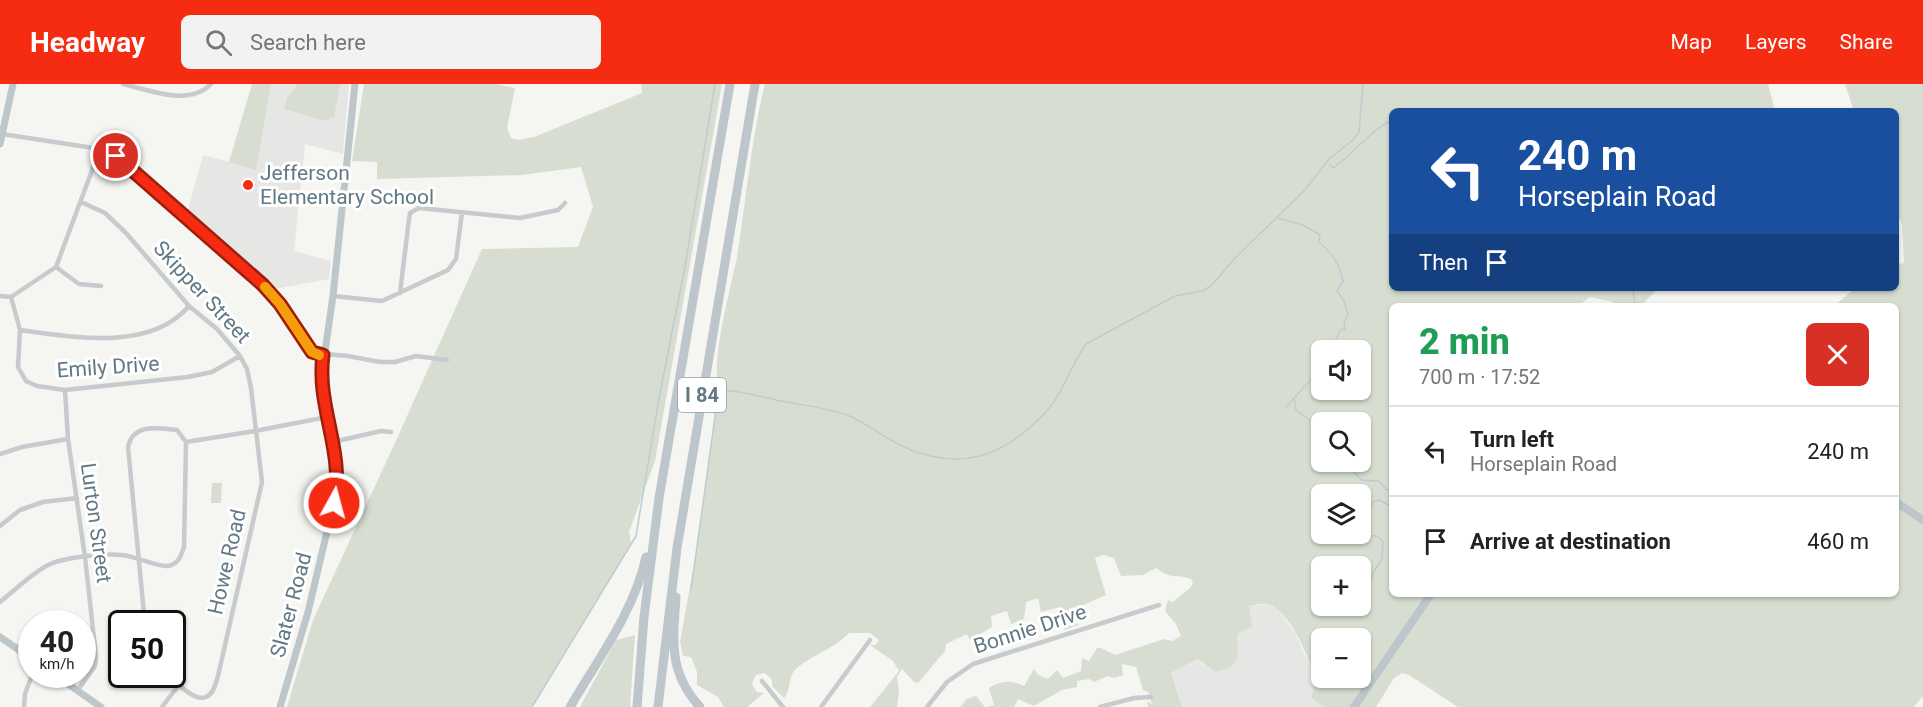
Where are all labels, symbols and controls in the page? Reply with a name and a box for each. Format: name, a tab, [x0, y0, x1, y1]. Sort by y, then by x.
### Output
search box	[181, 15, 601, 69]
text: Headway	[30, 26, 145, 59]
icon: search	[202, 26, 235, 59]
text: Search here	[250, 30, 366, 55]
text: Map	[1670, 30, 1712, 54]
text: Layers	[1745, 30, 1806, 54]
text: Share	[1839, 30, 1893, 54]
pin	[90, 130, 141, 181]
text: 240 m	[1518, 131, 1637, 180]
icon: left	[1419, 132, 1497, 210]
icon: arrive	[99, 139, 132, 172]
place label: Jefferson Elementary School	[260, 161, 434, 209]
marker: Jefferson Elementary School	[241, 178, 255, 192]
text: Horseplain Road	[1518, 181, 1717, 213]
street label: Skipper Street	[149, 236, 255, 348]
icon: arrive	[1480, 246, 1513, 279]
text: Then	[1419, 250, 1468, 275]
text: 2 min	[1419, 321, 1510, 363]
button: close	[1806, 323, 1869, 386]
map controls	[1311, 340, 1371, 688]
button: sound	[1311, 340, 1371, 400]
street label: Emily Drive	[56, 351, 160, 383]
text: 700 m · 17:52	[1419, 365, 1540, 389]
road number: I 84	[678, 378, 726, 412]
button: search	[1311, 412, 1371, 472]
text: Turn left	[1470, 427, 1554, 452]
icon: left	[1419, 435, 1452, 468]
text: 240 m	[1807, 439, 1869, 464]
text: Horseplain Road	[1470, 452, 1617, 476]
street label: Lurton Street	[76, 461, 116, 585]
position arrow	[302, 471, 366, 535]
button: layers	[1311, 484, 1371, 544]
street label: Howe Road	[203, 507, 251, 617]
icon: arrive	[1419, 525, 1452, 558]
text: Arrive at destination	[1470, 529, 1671, 554]
text: 460 m	[1807, 529, 1869, 554]
street label: Slater Road	[265, 550, 317, 660]
button: +	[1311, 556, 1371, 616]
street label: Bonnie Drive	[971, 600, 1089, 658]
speed limit sign: 50	[108, 610, 186, 688]
text: 40	[40, 624, 74, 659]
button: −	[1311, 628, 1371, 688]
text: km/h	[39, 655, 75, 673]

